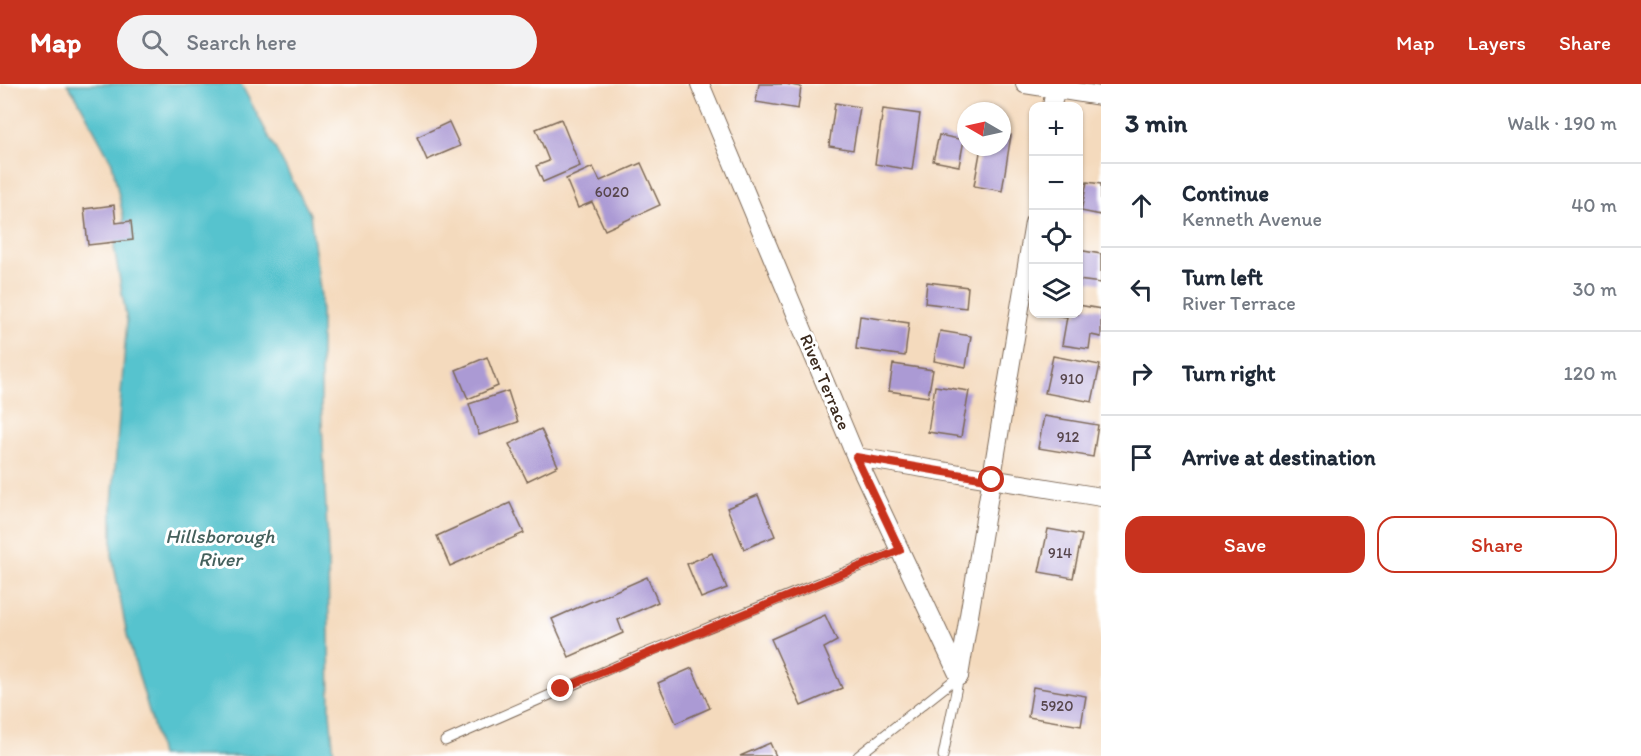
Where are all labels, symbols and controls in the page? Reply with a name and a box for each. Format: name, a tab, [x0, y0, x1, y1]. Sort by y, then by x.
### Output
search box	[117, 15, 537, 69]
text: Map	[30, 25, 81, 59]
icon: search	[138, 26, 171, 59]
text: Search here	[186, 29, 297, 56]
text: Map	[1396, 30, 1435, 55]
text: Layers	[1468, 30, 1526, 55]
text: Share	[1559, 30, 1611, 55]
north arrow	[957, 102, 1011, 156]
map controls	[1029, 102, 1083, 318]
button: +	[1029, 102, 1083, 156]
text: 3 min	[1125, 107, 1187, 139]
text: Walk · 190 m	[1507, 111, 1617, 135]
button: −	[1029, 156, 1083, 210]
text: Continue	[1182, 180, 1269, 207]
house number: 6020	[595, 183, 629, 201]
icon: ahead	[1125, 189, 1158, 222]
text: 40 m	[1571, 193, 1617, 217]
text: Kenneth Avenue	[1182, 207, 1322, 231]
button: locate	[1029, 210, 1083, 264]
button: layers	[1029, 264, 1083, 318]
text: Turn left	[1182, 264, 1263, 291]
icon: left	[1125, 273, 1158, 306]
text: 30 m	[1572, 277, 1617, 301]
text: River Terrace	[1182, 291, 1296, 315]
street label: River Terrace	[795, 331, 855, 433]
icon: right	[1125, 357, 1158, 390]
text: Turn right	[1182, 360, 1276, 387]
text: 120 m	[1564, 361, 1617, 385]
house number: 910	[1060, 370, 1084, 388]
house number: 912	[1057, 428, 1079, 446]
icon: arrive	[1125, 441, 1158, 474]
text: Arrive at destination	[1182, 444, 1376, 471]
route start	[978, 466, 1004, 492]
button: Save	[1125, 516, 1365, 573]
button: Share	[1377, 516, 1617, 573]
water label: Hillsborough River	[165, 524, 275, 571]
house number: 914	[1048, 544, 1072, 562]
route end	[547, 675, 573, 701]
house number: 5920	[1041, 697, 1073, 715]

